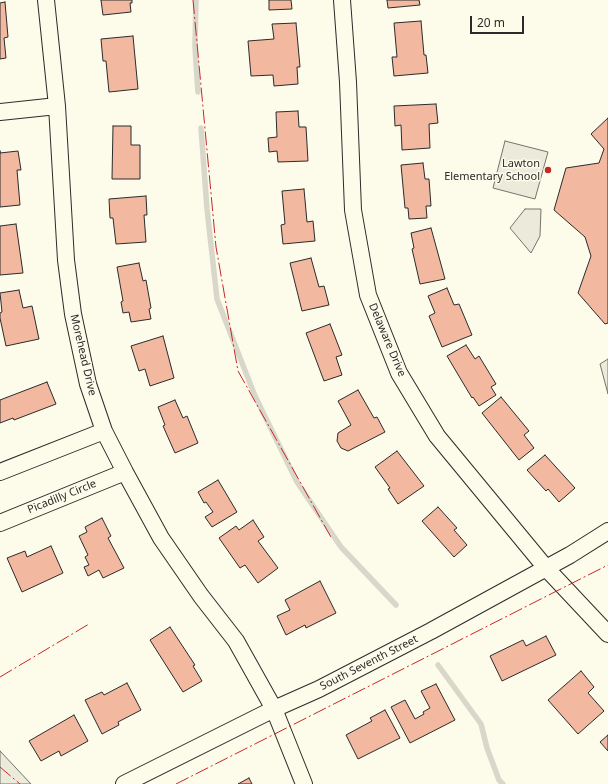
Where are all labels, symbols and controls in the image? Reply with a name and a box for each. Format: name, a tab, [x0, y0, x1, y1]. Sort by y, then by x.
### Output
scale bar	[472, 8, 526, 34]
text: 20 m	[477, 14, 505, 31]
place label: Lawton Elementary School	[444, 157, 540, 183]
marker: Lawton Elementary School	[543, 165, 553, 175]
street label: Delaware Drive	[366, 301, 408, 379]
street label: Morehead Drive	[67, 313, 99, 397]
street label: Picadilly Circle	[26, 477, 98, 517]
street label: South Seventh Street	[318, 633, 420, 693]

